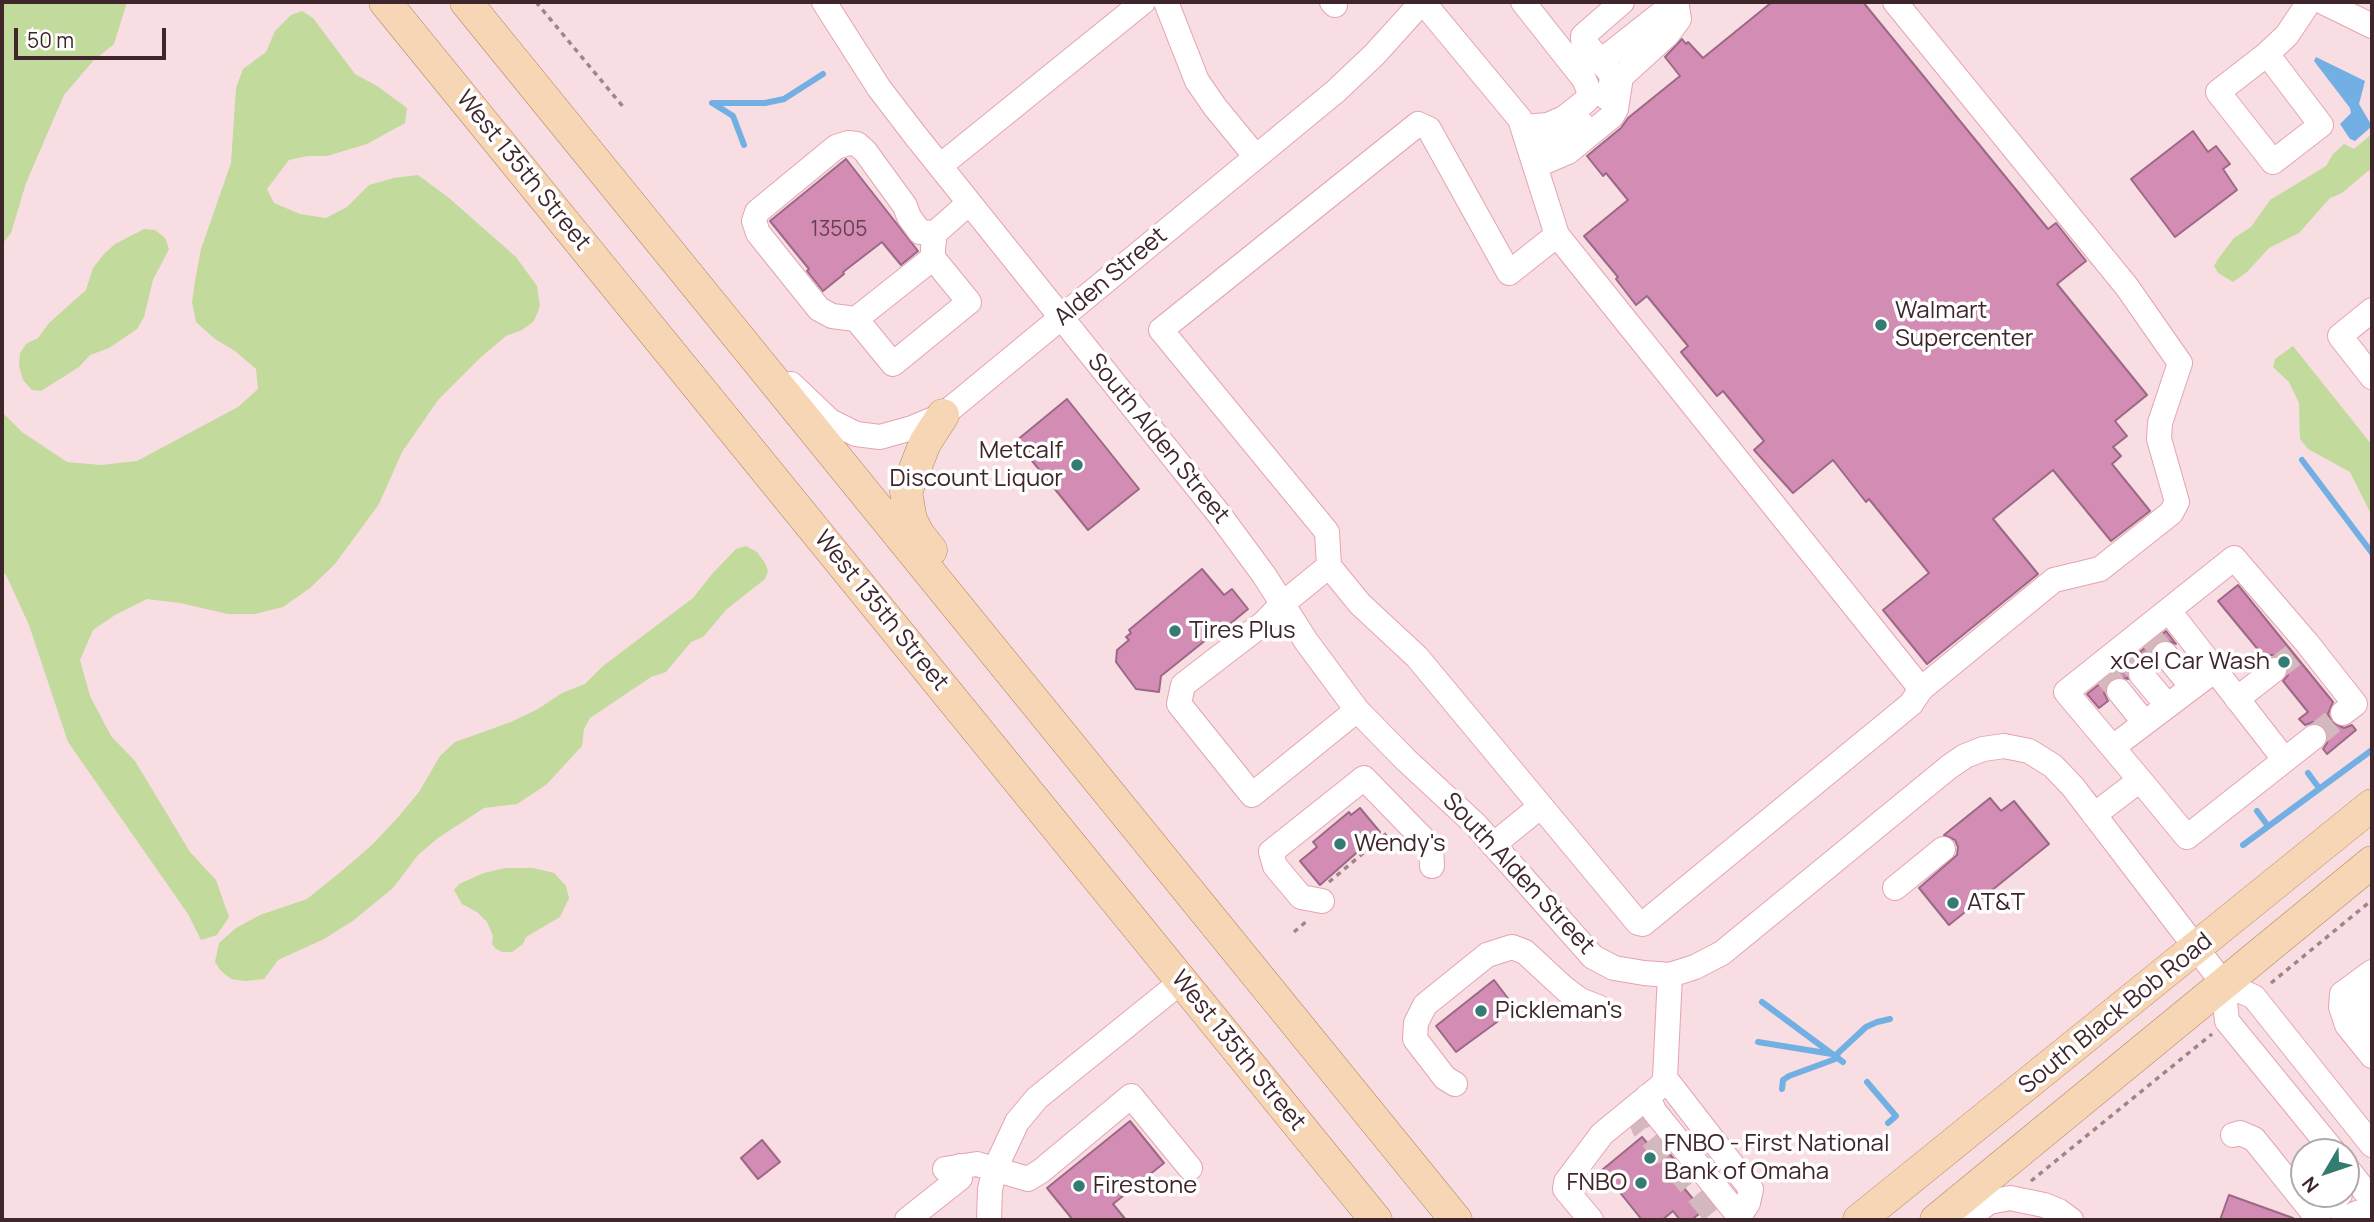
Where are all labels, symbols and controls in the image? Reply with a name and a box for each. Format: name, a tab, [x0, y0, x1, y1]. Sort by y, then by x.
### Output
scale bar	[18, 14, 170, 58]
text: 50 m	[27, 26, 74, 54]
street label: West 135th Street	[450, 85, 596, 257]
house number: 13505	[811, 217, 867, 243]
street label: Alden Street	[1049, 222, 1173, 332]
place label: Walmart Supercenter	[1895, 297, 2033, 353]
marker: Walmart Supercenter	[1873, 317, 1889, 333]
street label: South Alden Street	[1081, 348, 1235, 530]
place label: Metcalf Discount Liquor	[889, 437, 1063, 493]
marker: Metcalf Discount Liquor	[1069, 457, 1085, 473]
street label: West 135th Street	[808, 525, 954, 697]
place label: Tires Plus	[1189, 617, 1296, 645]
marker: Tires Plus	[1167, 623, 1183, 639]
place label: xCel Car Wash	[2110, 648, 2270, 676]
marker: xCel Car Wash	[2276, 654, 2292, 670]
street label: South Alden Street	[1436, 787, 1600, 961]
place label: Wendy's	[1354, 830, 1446, 858]
marker: Wendy's	[1332, 836, 1348, 852]
place label: AT&T	[1967, 889, 2025, 917]
marker: AT&T	[1945, 895, 1961, 911]
street label: South Black Bob Road	[2014, 927, 2218, 1101]
street label: West 135th Street	[1165, 965, 1311, 1137]
place label: Pickleman's	[1495, 997, 1622, 1025]
marker: Pickleman's	[1473, 1003, 1489, 1019]
place label: FNBO - First National Bank of Omaha	[1664, 1130, 1890, 1186]
north arrow	[2290, 1138, 2360, 1208]
marker: FNBO - First National Bank of Omaha	[1642, 1150, 1658, 1166]
place label: FNBO	[1566, 1169, 1627, 1197]
text: N	[2296, 1171, 2325, 1198]
place label: Firestone	[1093, 1172, 1197, 1200]
marker: FNBO	[1633, 1175, 1649, 1191]
marker: Firestone	[1071, 1178, 1087, 1194]

